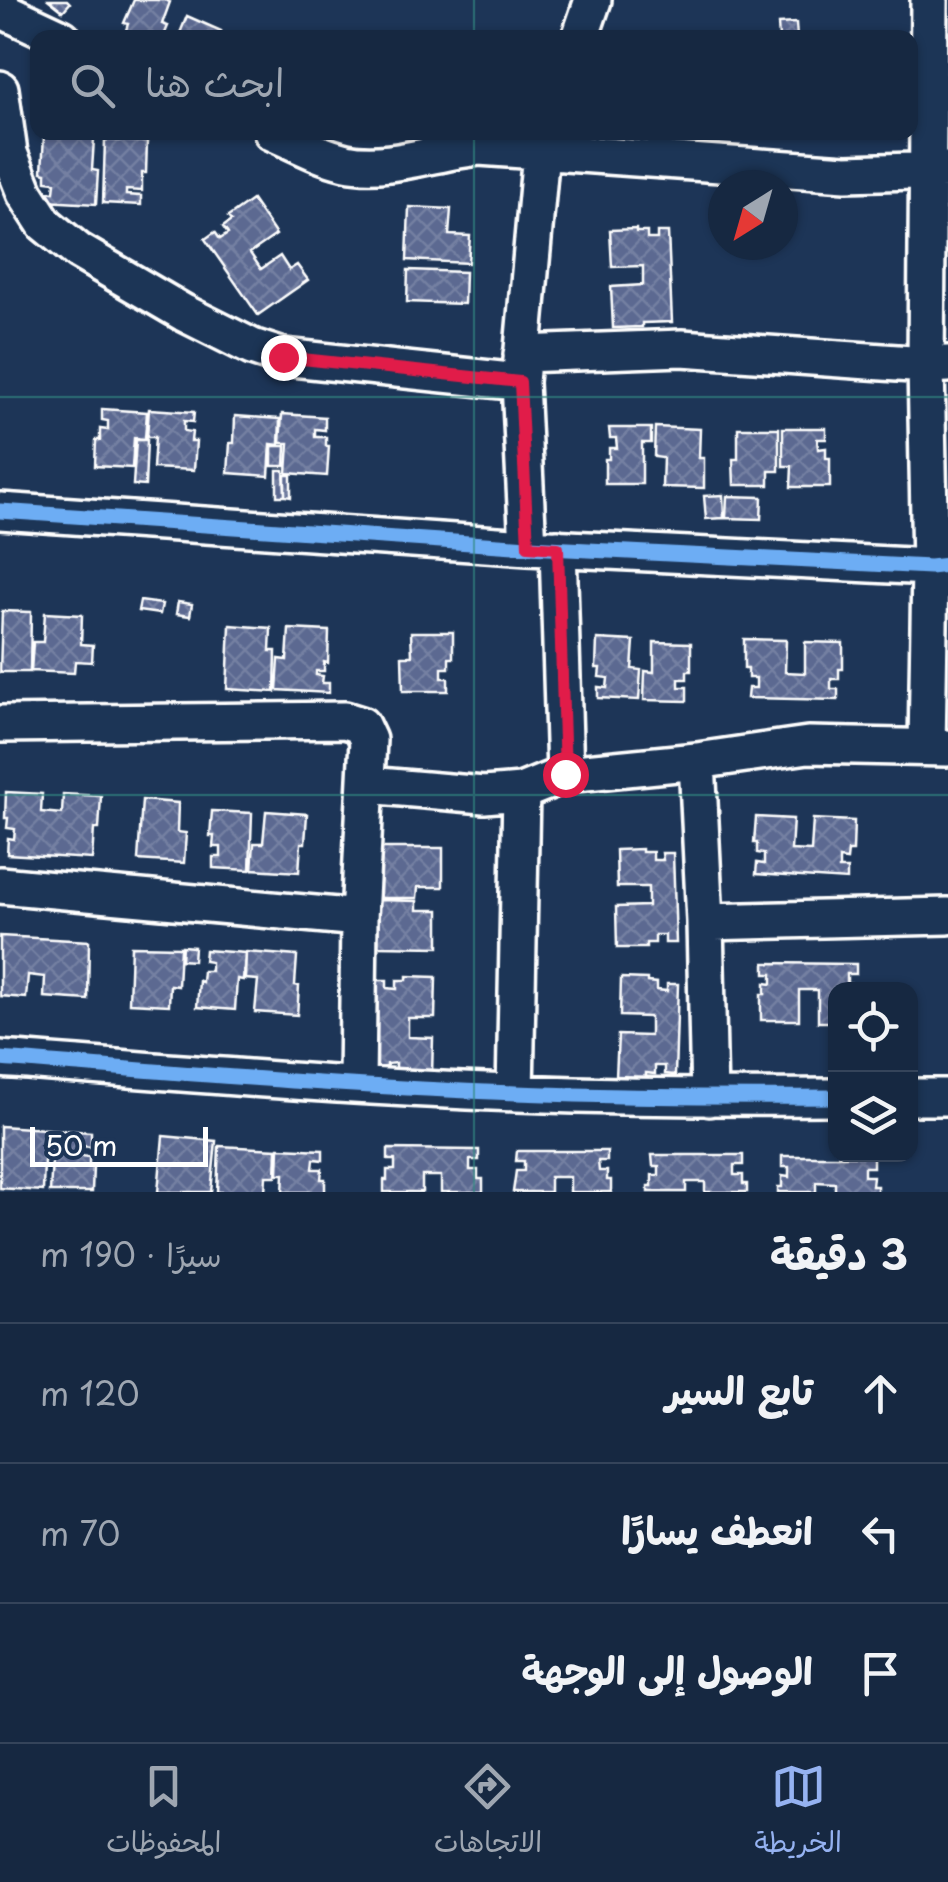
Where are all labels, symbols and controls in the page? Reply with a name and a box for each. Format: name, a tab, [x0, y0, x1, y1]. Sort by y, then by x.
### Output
search box	[30, 30, 918, 140]
text: ابحث هنا	[145, 53, 284, 110]
icon: search	[65, 58, 120, 113]
north arrow	[708, 170, 798, 260]
route end	[261, 335, 307, 381]
route start	[543, 752, 589, 798]
map controls	[828, 982, 918, 1162]
button: locate	[828, 982, 918, 1072]
button: layers	[828, 1072, 918, 1162]
scale bar	[30, 1122, 208, 1166]
text: 50 m	[45, 1123, 118, 1166]
text: 3 دقيقة	[770, 1221, 908, 1284]
text: سيرًا · 190 m	[40, 1230, 222, 1278]
text: تابع السير	[665, 1361, 813, 1418]
icon: ahead	[853, 1366, 908, 1421]
text: 120 m	[40, 1369, 140, 1417]
text: انعطف يسارًا	[621, 1501, 813, 1558]
icon: left	[853, 1506, 908, 1561]
text: 70 m	[40, 1509, 120, 1557]
text: الوصول إلى الوجهة	[521, 1641, 813, 1698]
icon: arrive	[853, 1646, 908, 1701]
tab: المحفوظات	[106, 1759, 222, 1867]
tab: الاتجاهات	[434, 1759, 542, 1867]
tab: الخريطة	[754, 1759, 842, 1867]

